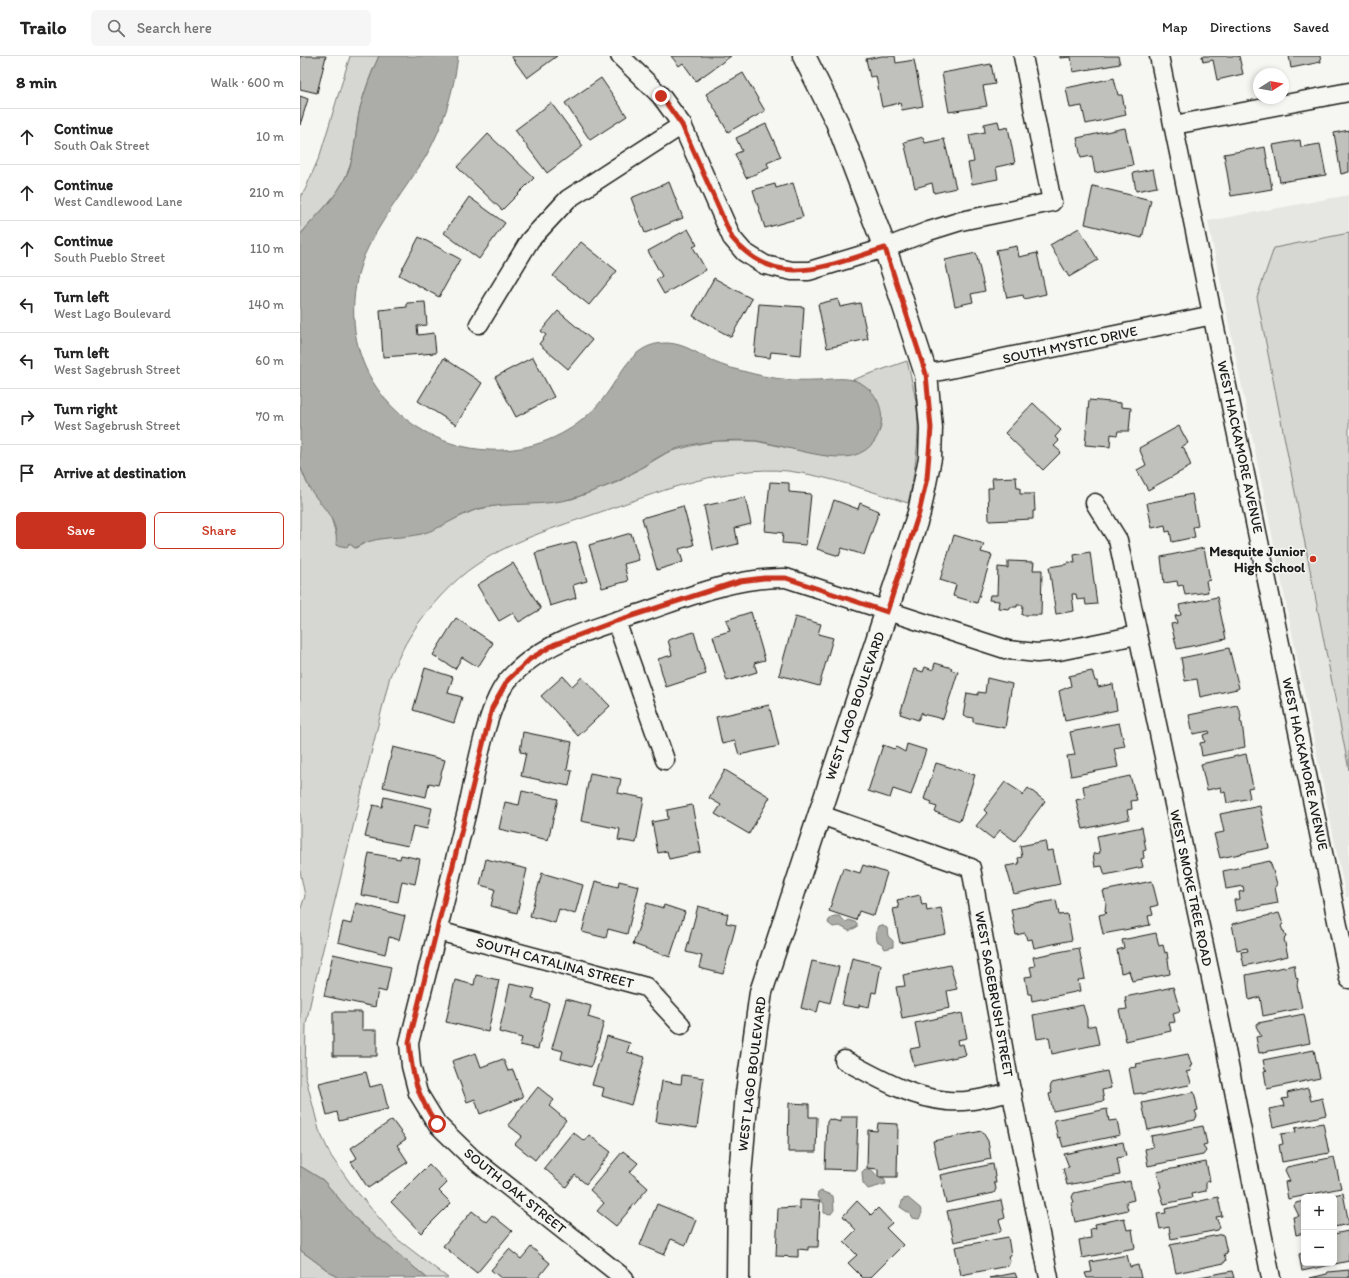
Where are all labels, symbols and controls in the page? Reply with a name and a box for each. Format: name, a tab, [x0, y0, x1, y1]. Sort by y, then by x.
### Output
search box	[91, 10, 371, 46]
text: Trailo	[20, 16, 67, 39]
icon: search	[105, 17, 127, 39]
text: Search here	[137, 19, 212, 37]
text: Map	[1162, 19, 1188, 36]
text: Directions	[1210, 19, 1271, 36]
text: Saved	[1293, 19, 1329, 36]
north arrow	[1253, 68, 1289, 104]
text: 8 min	[16, 72, 57, 92]
text: Walk · 600 m	[211, 75, 284, 90]
route end	[652, 87, 670, 105]
text: Continue	[54, 120, 113, 138]
icon: ahead	[16, 126, 38, 148]
text: 10 m	[256, 129, 284, 144]
text: South Oak Street	[54, 138, 150, 153]
text: Continue	[54, 176, 113, 194]
icon: ahead	[16, 182, 38, 204]
text: 210 m	[249, 185, 284, 200]
text: West Candlewood Lane	[54, 194, 182, 209]
text: Continue	[54, 232, 113, 250]
icon: ahead	[16, 238, 38, 260]
text: 110 m	[250, 241, 284, 256]
text: South Pueblo Street	[54, 250, 165, 265]
text: Turn left	[54, 288, 109, 306]
icon: left	[16, 294, 38, 316]
text: 140 m	[248, 297, 284, 312]
text: West Lago Boulevard	[54, 306, 171, 321]
street label: SOUTH MYSTIC DRIVE	[1001, 322, 1139, 368]
text: Turn left	[54, 344, 109, 362]
icon: left	[16, 350, 38, 372]
text: 60 m	[255, 353, 284, 368]
street label: WEST HACKAMORE AVENUE	[1213, 359, 1267, 535]
text: West Sagebrush Street	[54, 362, 180, 377]
text: Turn right	[54, 400, 118, 418]
icon: right	[16, 406, 38, 428]
text: 70 m	[256, 409, 284, 424]
text: West Sagebrush Street	[54, 418, 180, 433]
icon: arrive	[16, 462, 38, 484]
text: Arrive at destination	[54, 464, 186, 482]
button: Save	[16, 512, 146, 549]
button: Share	[154, 512, 284, 549]
place label: Mesquite Junior High School	[1209, 543, 1306, 576]
marker: Mesquite Junior High School	[1308, 554, 1318, 564]
street label: WEST LAGO BOULEVARD	[822, 629, 888, 783]
street label: WEST HACKAMORE AVENUE	[1278, 676, 1332, 852]
street label: WEST SMOKE TREE ROAD	[1166, 808, 1216, 968]
street label: WEST SAGEBRUSH STREET	[971, 910, 1017, 1078]
street label: SOUTH CATALINA STREET	[474, 934, 636, 992]
street label: WEST LAGO BOULEVARD	[734, 996, 770, 1152]
route start	[428, 1115, 446, 1133]
street label: SOUTH OAK STREET	[460, 1144, 570, 1238]
map controls	[1301, 1194, 1337, 1266]
button: +	[1301, 1194, 1337, 1230]
button: −	[1301, 1230, 1337, 1266]

